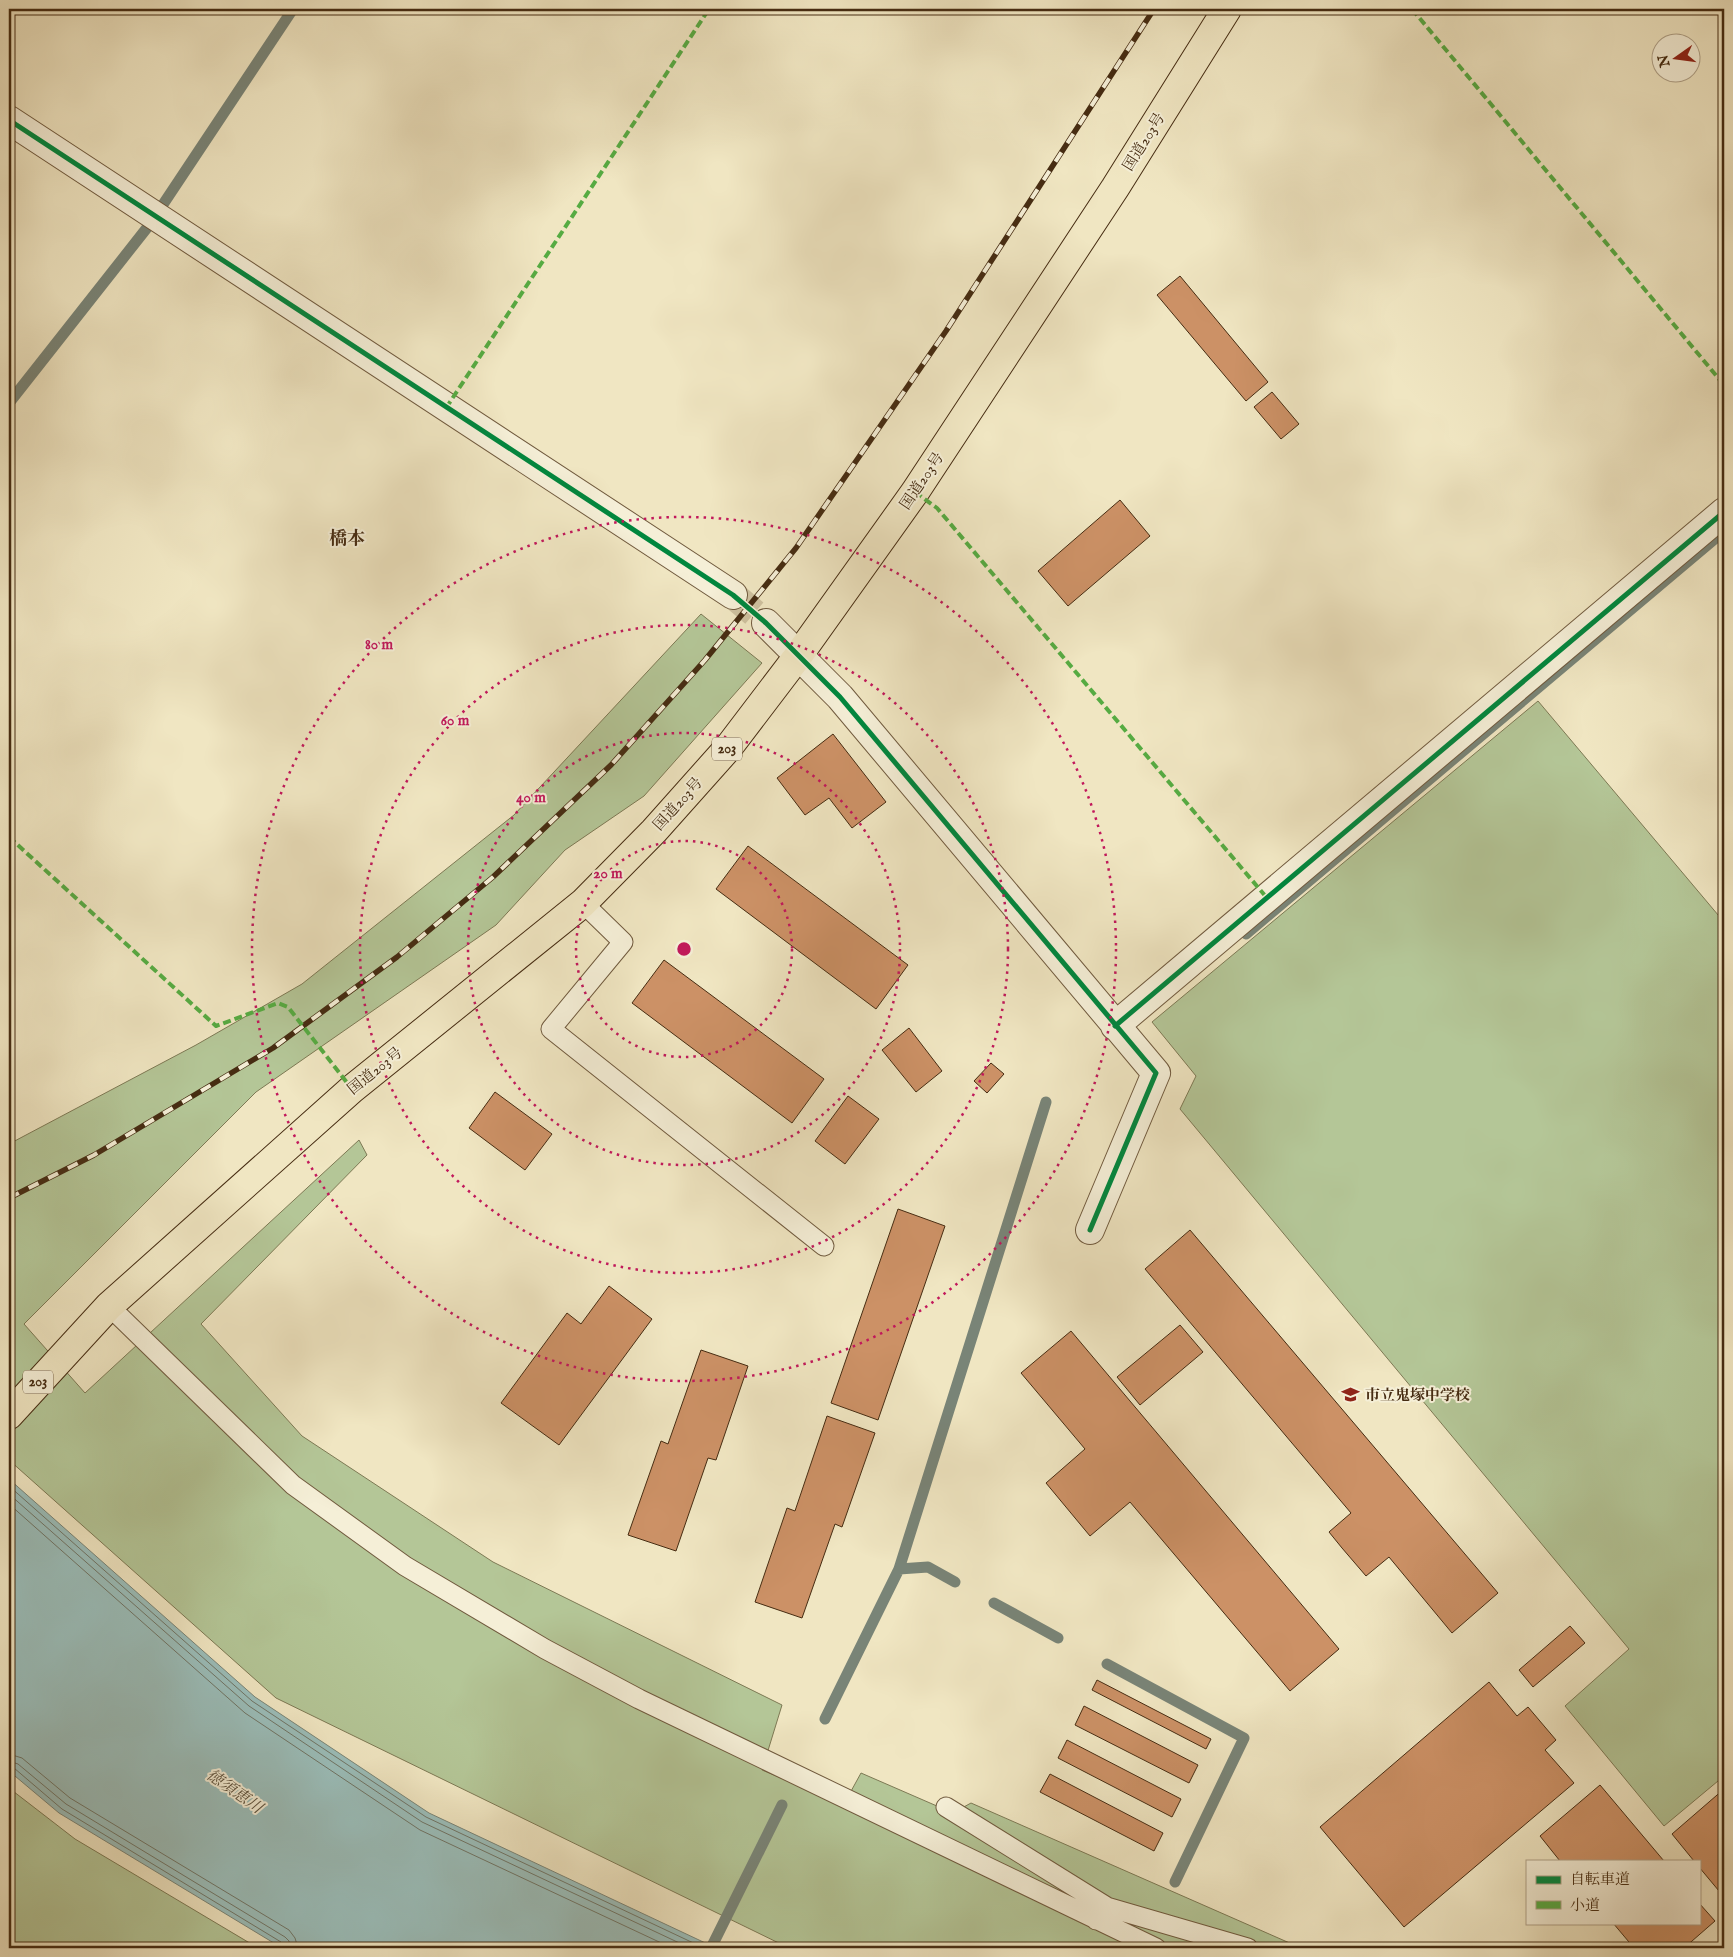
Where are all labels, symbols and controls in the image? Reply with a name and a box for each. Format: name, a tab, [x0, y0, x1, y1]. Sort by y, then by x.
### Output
north arrow	[1650, 32, 1700, 82]
text: N	[1654, 53, 1675, 70]
street label: 国道203号	[1119, 109, 1169, 175]
street label: 国道203号	[896, 449, 948, 513]
district label: 橋本	[329, 528, 365, 551]
text: 80 m	[365, 635, 393, 654]
text: 60 m	[441, 711, 470, 730]
road number: 203	[712, 738, 742, 761]
street label: 国道203号	[649, 773, 707, 835]
text: 40 m	[516, 788, 546, 807]
text: 20 m	[593, 864, 623, 883]
centre of rings	[675, 940, 693, 958]
street label: 国道203号	[344, 1043, 406, 1099]
road number: 203	[23, 1370, 53, 1394]
school or university icon: 市立鬼塚中学校	[1341, 1385, 1361, 1405]
place label: 市立鬼塚中学校	[1365, 1386, 1470, 1405]
water label: 徳須恵川	[202, 1765, 268, 1820]
legend	[1526, 1860, 1700, 1924]
text: 自転車道	[1570, 1870, 1630, 1889]
text: 小道	[1570, 1896, 1600, 1915]

